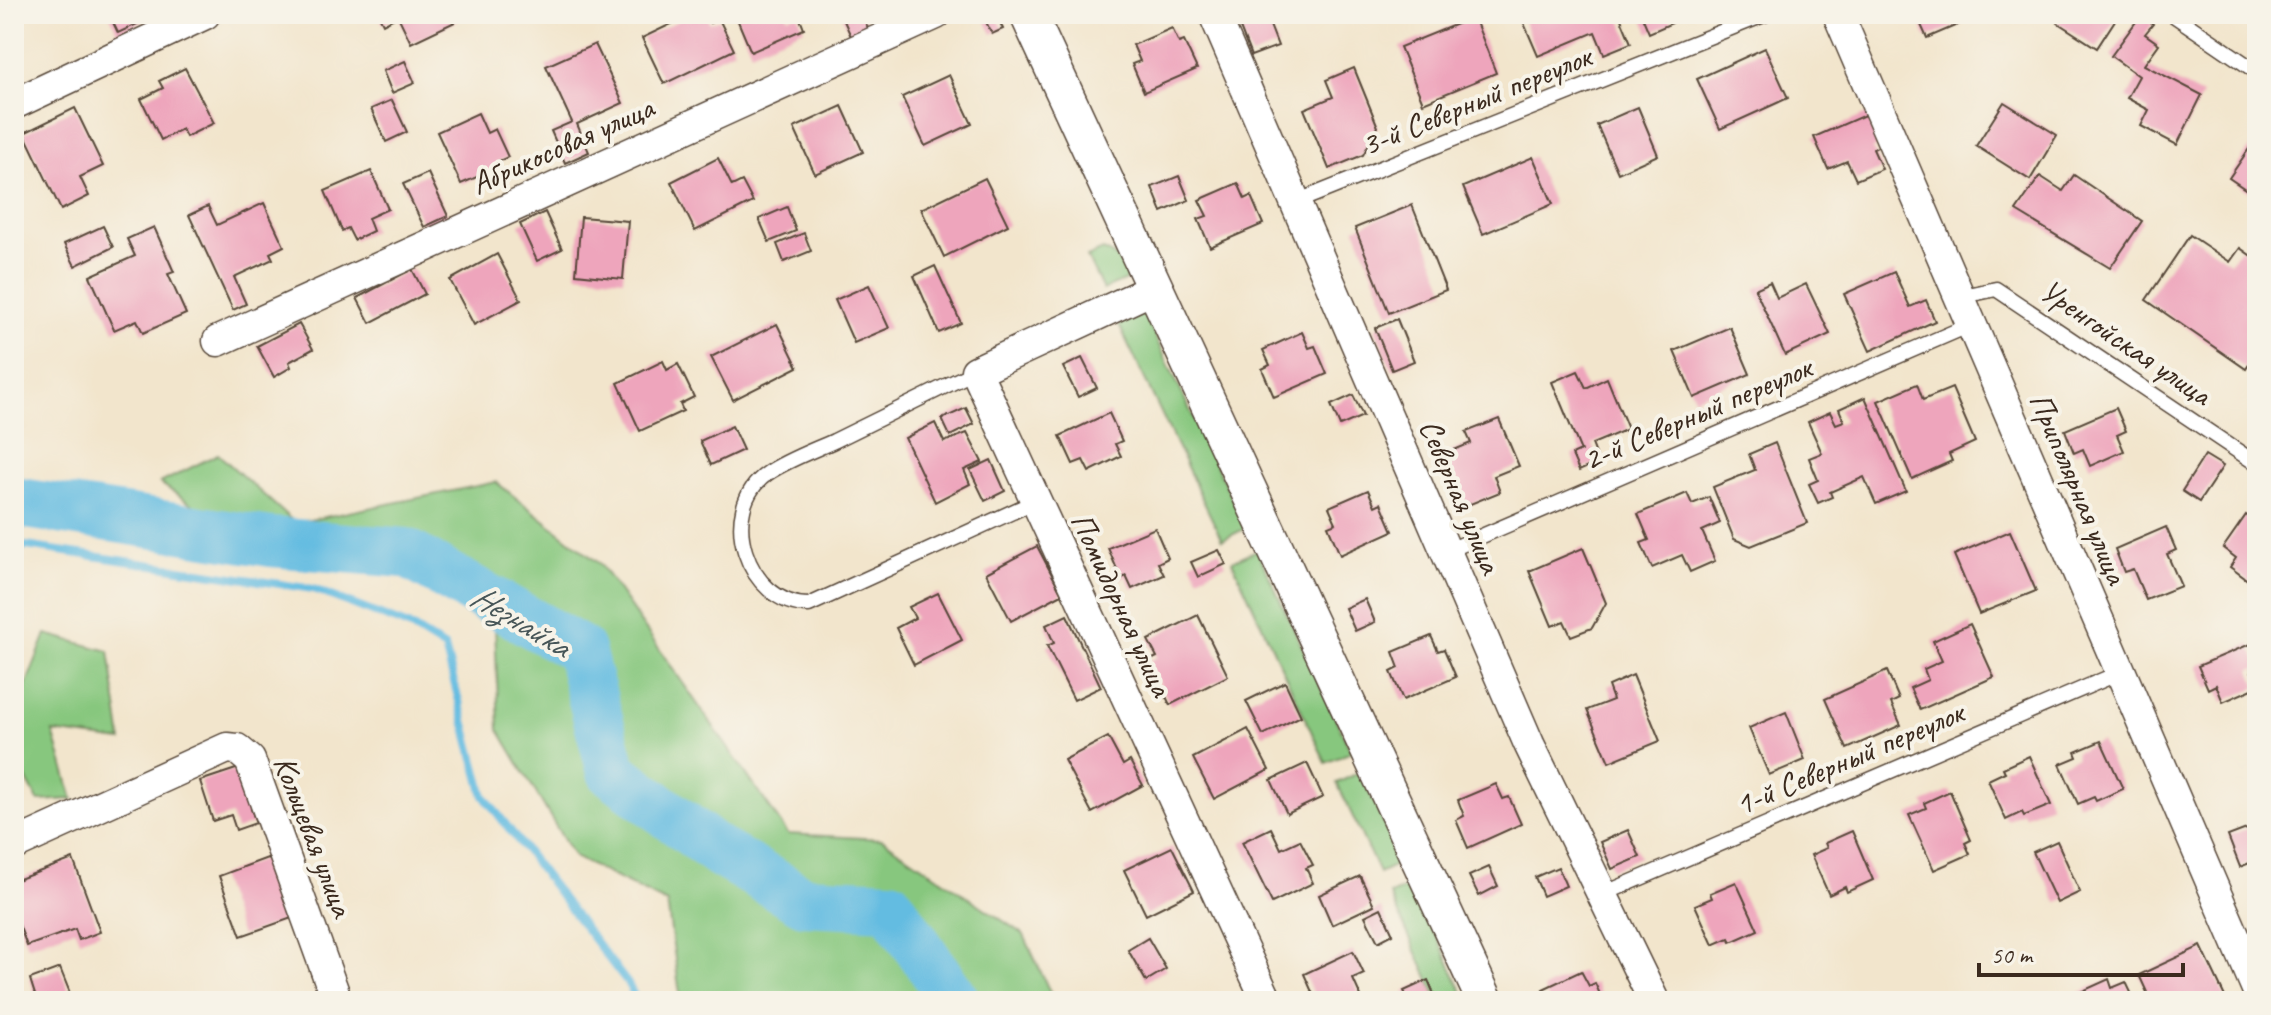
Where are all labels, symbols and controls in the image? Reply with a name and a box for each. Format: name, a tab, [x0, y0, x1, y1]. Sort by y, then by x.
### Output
street label: 3-й Северный переулок	[1355, 35, 1600, 165]
street label: Абрикосовая улица	[465, 86, 662, 204]
street label: Уренгойская улица	[2032, 270, 2221, 416]
street label: 2-й Северный переулок	[1577, 346, 1820, 480]
street label: Приполярная улица	[2020, 386, 2138, 592]
street label: Северная улица	[1410, 413, 1512, 581]
street label: Помидорная улица	[1061, 506, 1183, 705]
water label: Незнайка	[463, 574, 581, 669]
street label: 1-й Северный переулок	[1729, 691, 1972, 825]
street label: Кольцевая улица	[264, 750, 364, 924]
scale bar	[1979, 927, 2183, 977]
text: 50 m	[1991, 940, 2034, 970]

